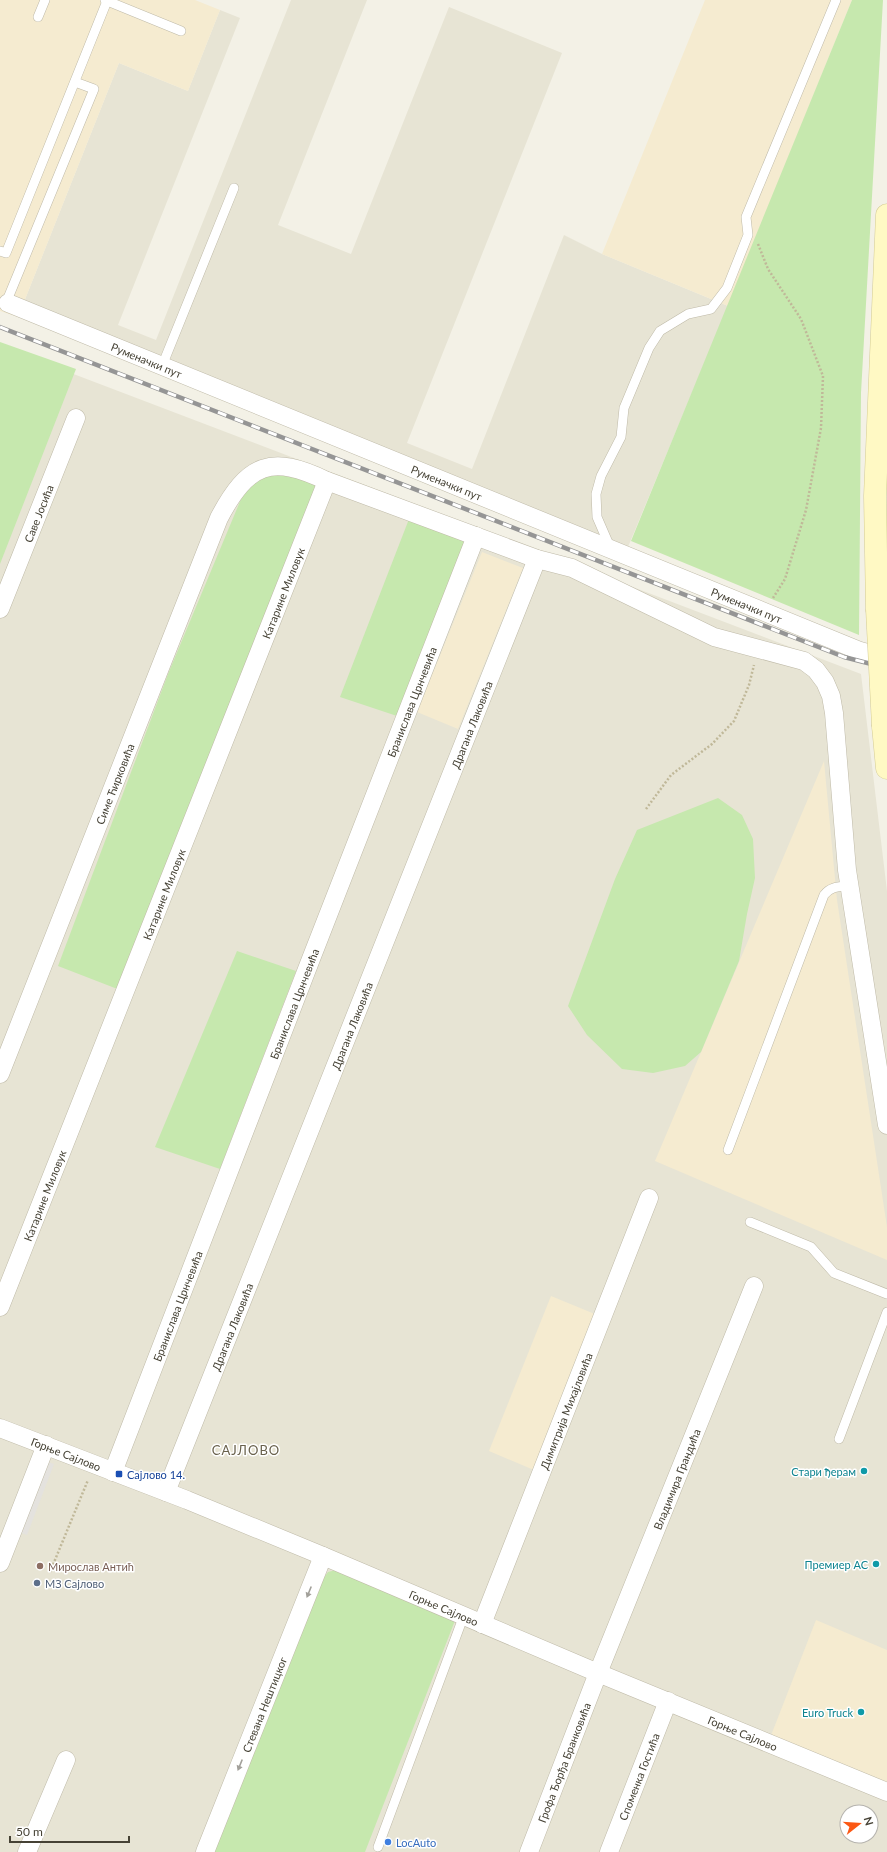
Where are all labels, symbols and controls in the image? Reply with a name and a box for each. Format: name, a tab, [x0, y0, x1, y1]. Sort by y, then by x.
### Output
street label: Руменачки пут	[109, 339, 185, 380]
street label: Руменачки пут	[409, 462, 485, 503]
street label: Саве Јосића	[21, 483, 55, 544]
street label: Катарине Миловук	[259, 545, 307, 640]
street label: Руменачки пут	[709, 584, 785, 625]
street label: Бранислава Црнчевића	[384, 645, 439, 759]
street label: Драгана Лаковића	[448, 679, 494, 770]
street label: Симе Ћирковића	[93, 741, 136, 826]
street label: Катарине Миловук	[140, 846, 187, 942]
street label: Бранислава Црнчевића	[266, 946, 321, 1061]
street label: Драгана Лаковића	[328, 980, 375, 1071]
street label: Катарине Миловук	[20, 1148, 68, 1243]
street label: Бранислава Црнчевића	[150, 1249, 204, 1363]
street label: Драгана Лаковића	[209, 1281, 255, 1372]
street label: Димитрија Михајловића	[537, 1351, 594, 1471]
street label: Владимира Грандића	[650, 1427, 702, 1531]
street label: Горње Сајлово	[29, 1434, 103, 1473]
district label: САЈЛОВО	[212, 1442, 280, 1458]
place label: Стари ђерам	[791, 1465, 856, 1478]
marker: Стари ђерам	[859, 1466, 869, 1476]
place label: Сајлово 14.	[127, 1468, 185, 1481]
marker: Сајлово 14.	[114, 1469, 124, 1479]
place label: Премиер АС	[805, 1558, 869, 1571]
marker: Премиер АС	[871, 1559, 881, 1569]
place label: Мирослав Антић	[48, 1560, 134, 1573]
marker: Мирослав Антић	[35, 1561, 45, 1571]
place label: МЗ Сајлово	[45, 1577, 104, 1590]
marker: МЗ Сајлово	[32, 1578, 42, 1588]
one-way arrow	[305, 1587, 311, 1599]
street label: Горње Сајлово	[407, 1587, 481, 1628]
street label: Стевана Нештицког	[239, 1654, 289, 1754]
street label: Грофа Ђорђа Бранковића	[534, 1700, 593, 1824]
place label: Euro Truck	[802, 1706, 853, 1719]
marker: Euro Truck	[856, 1707, 866, 1717]
street label: Горње Сајлово	[706, 1713, 780, 1753]
street label: Споменка Гостића	[616, 1731, 661, 1822]
one-way arrow	[236, 1759, 242, 1771]
north arrow	[839, 1804, 879, 1844]
text: N	[862, 1815, 876, 1827]
scale bar	[10, 1818, 129, 1844]
text: 50 m	[16, 1824, 43, 1839]
place label: LocAuto	[396, 1836, 436, 1849]
marker: LocAuto	[383, 1837, 393, 1847]

